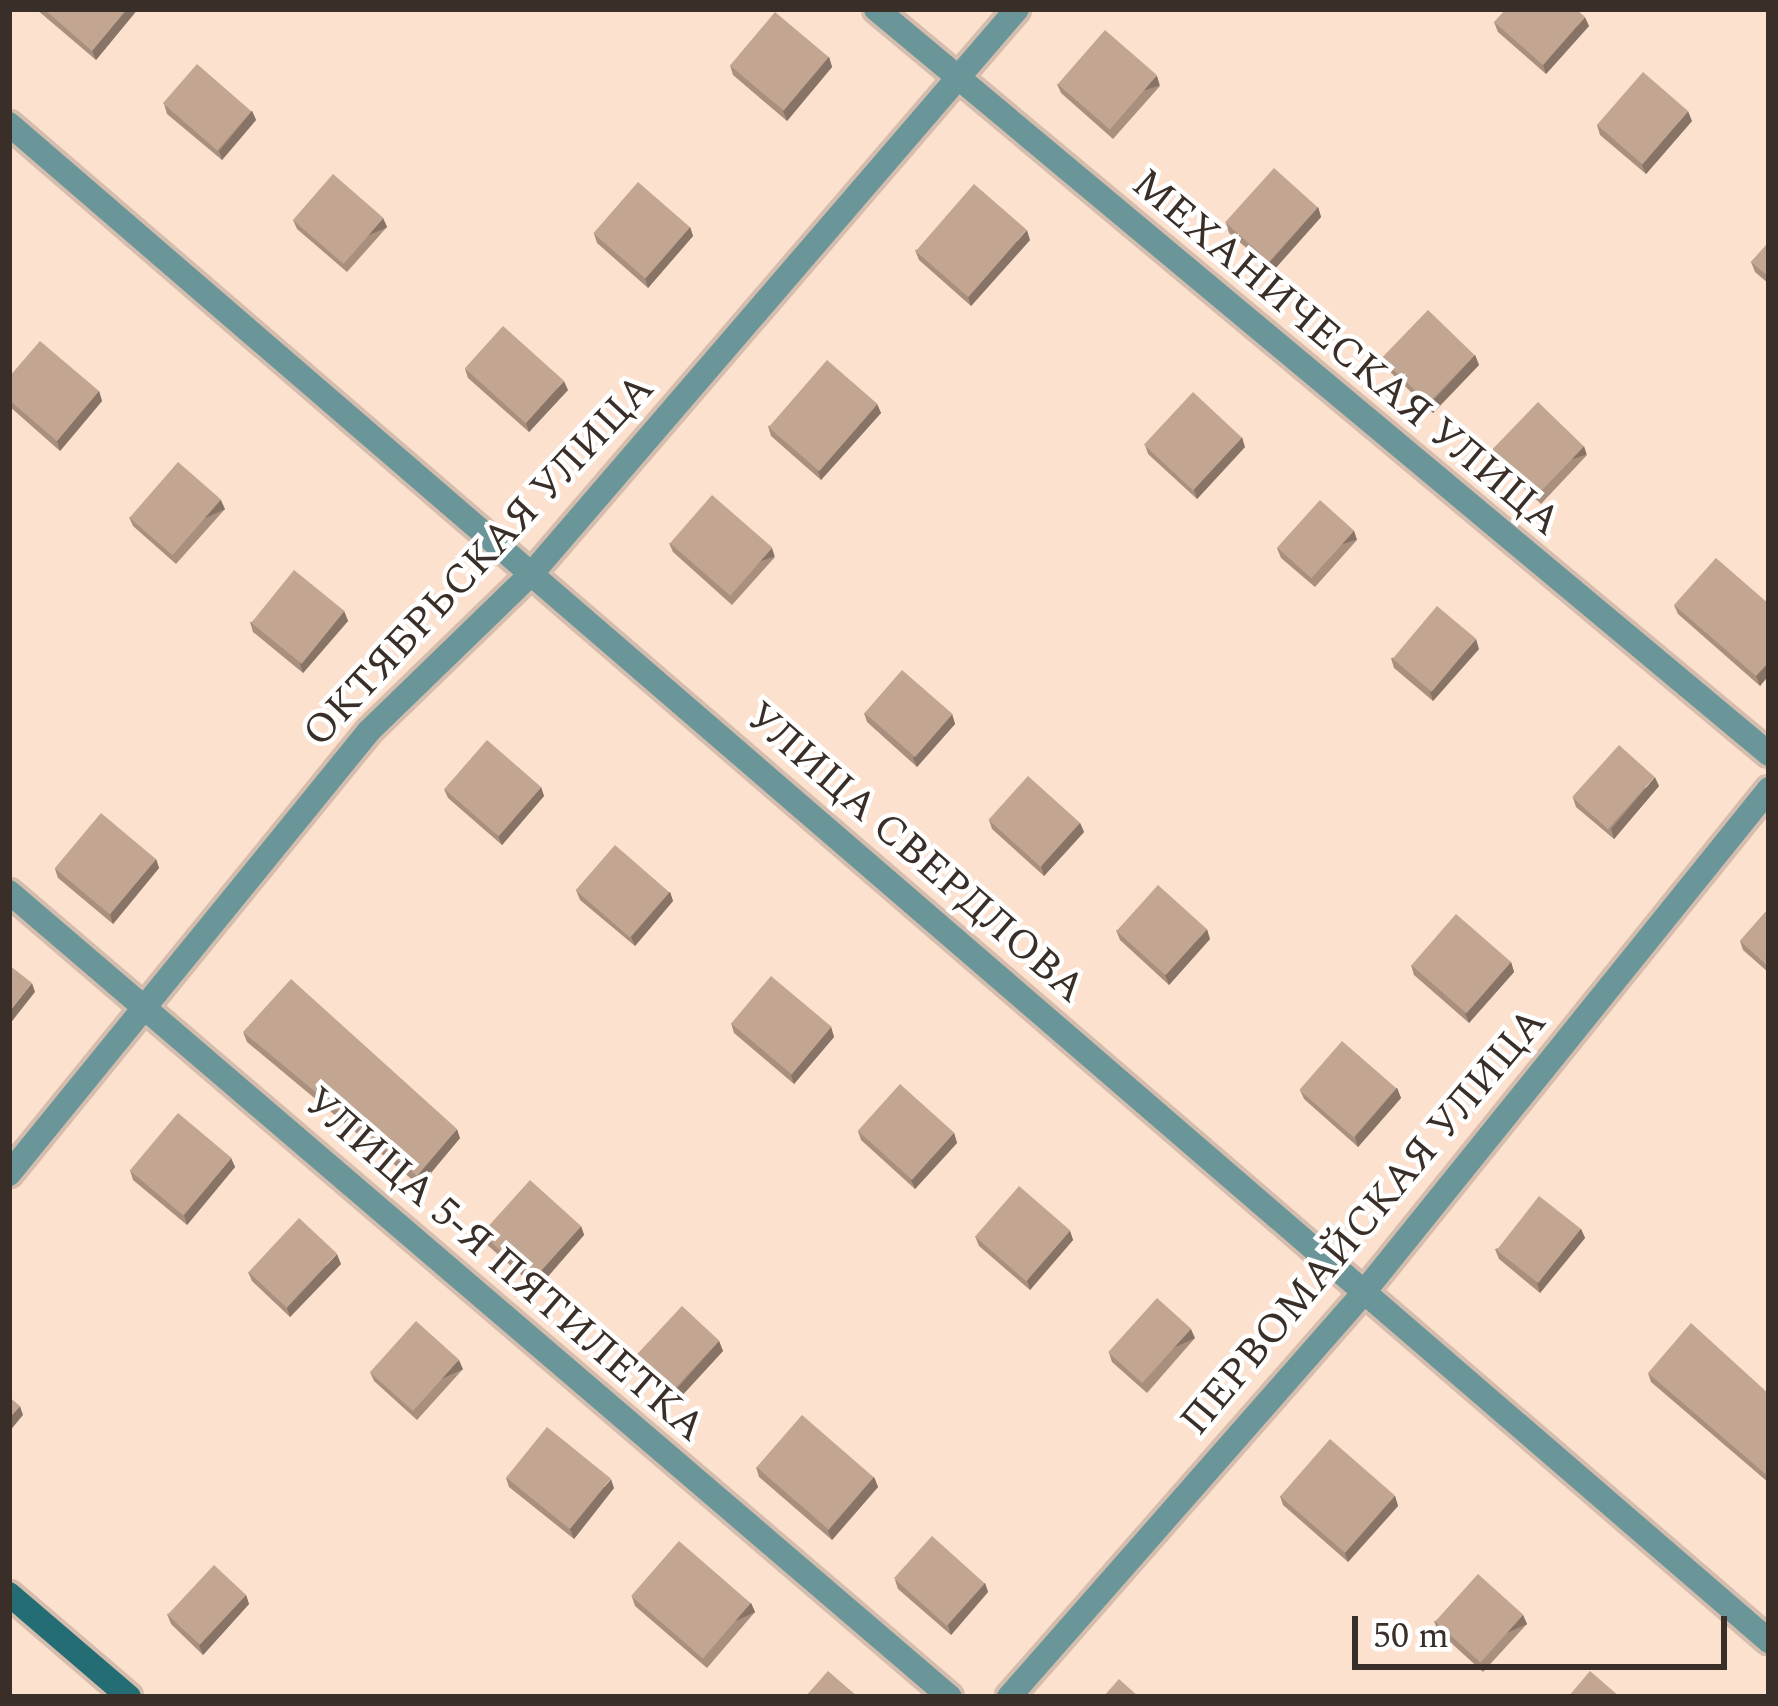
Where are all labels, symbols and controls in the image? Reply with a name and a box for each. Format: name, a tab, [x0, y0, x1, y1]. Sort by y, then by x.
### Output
street label: МЕХАНИЧЕСКАЯ УЛИЦА	[1121, 159, 1571, 547]
street label: ОКТЯБРЬСКАЯ УЛИЦА	[293, 364, 665, 758]
street label: УЛИЦА СВЕРДЛОВА	[735, 692, 1095, 1014]
street label: ПЕРВОМАЙСКАЯ УЛИЦА	[1170, 998, 1558, 1446]
street label: УЛИЦА 5-Я ПЯТИЛЕТКА	[293, 1077, 715, 1453]
scale bar	[1358, 1592, 1733, 1666]
text: 50 m	[1373, 1609, 1449, 1664]

